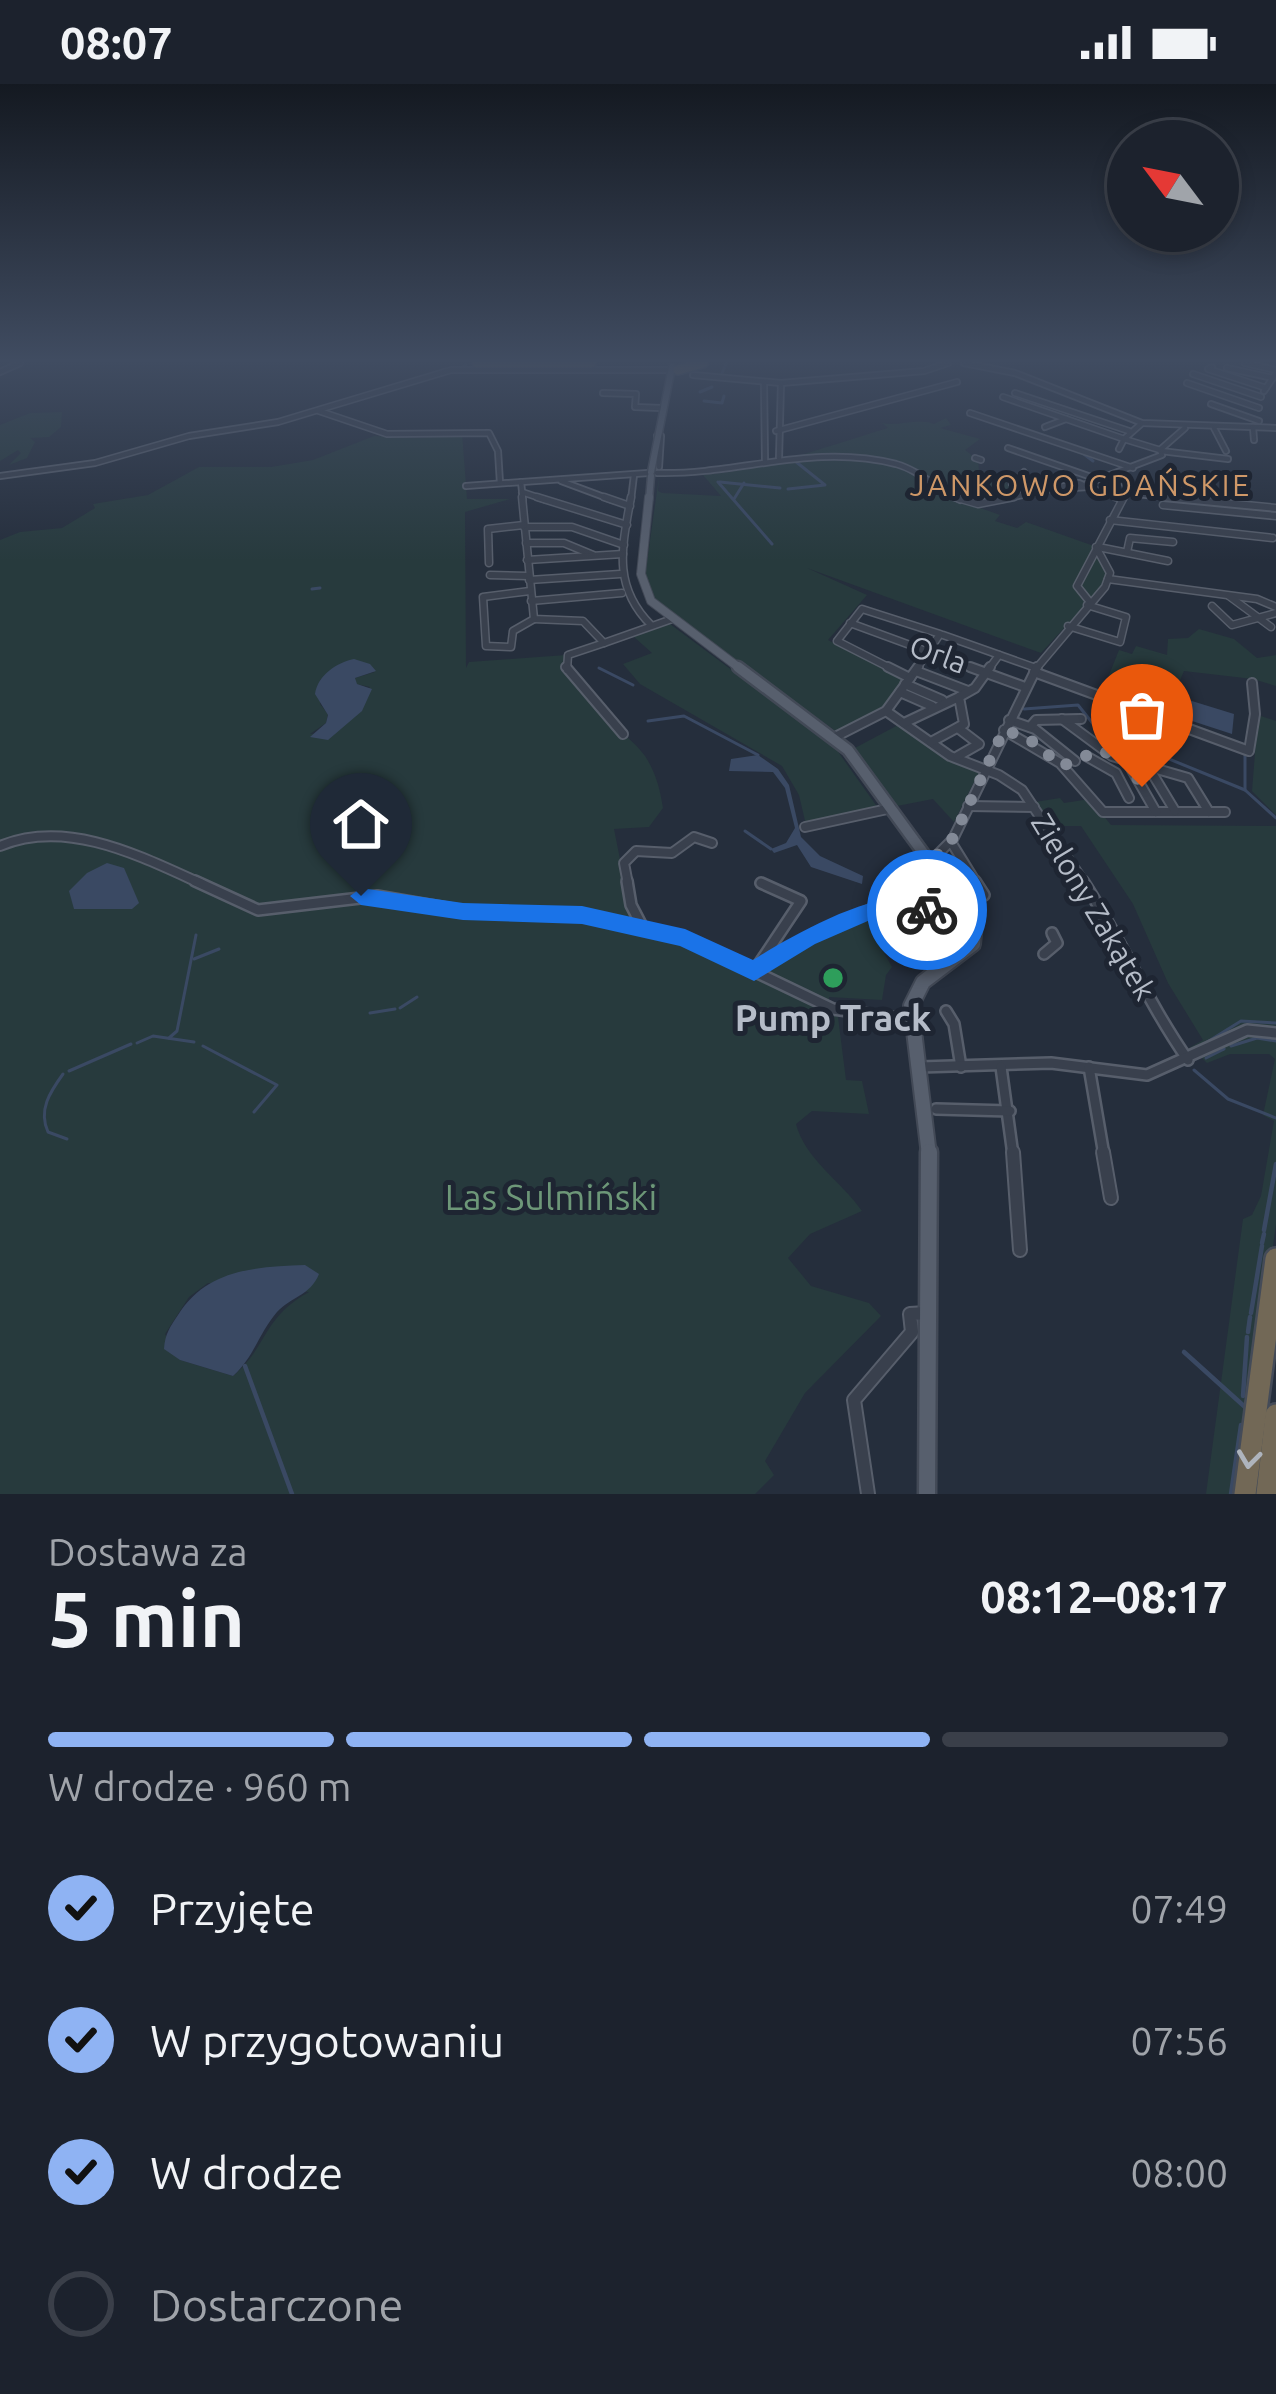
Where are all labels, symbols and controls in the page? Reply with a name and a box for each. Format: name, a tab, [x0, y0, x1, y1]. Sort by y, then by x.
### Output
text: 08:07	[60, 17, 173, 68]
north arrow	[1107, 120, 1239, 252]
map controls	[1107, 120, 1239, 252]
district label: JANKOWO GDAŃSKIE	[910, 467, 1252, 502]
street label: Orla	[905, 628, 971, 680]
pin	[1091, 664, 1193, 787]
icon: bag	[1109, 682, 1175, 748]
pin	[310, 773, 412, 896]
icon: home	[328, 791, 394, 857]
street label: Zielony Zakątek	[1025, 807, 1163, 1006]
courier	[867, 850, 987, 970]
icon: bike	[894, 877, 960, 943]
marker: Pump Track	[820, 965, 846, 991]
place label: Pump Track	[735, 997, 931, 1038]
park label: Las Sulmiński	[445, 1176, 657, 1217]
one-way arrow	[1237, 1449, 1263, 1469]
text: Dostawa za	[48, 1530, 248, 1573]
text: 08:12–08:17	[980, 1571, 1228, 1622]
text: 5 min	[48, 1574, 245, 1662]
text: W drodze · 960 m	[48, 1765, 351, 1808]
icon: check	[48, 1875, 114, 1941]
text: Przyjęte	[150, 1883, 315, 1934]
text: 07:49	[1130, 1887, 1228, 1930]
icon: check	[48, 2007, 114, 2073]
text: W przygotowaniu	[150, 2015, 504, 2066]
text: 07:56	[1130, 2019, 1228, 2062]
icon: check	[48, 2139, 114, 2205]
text: W drodze	[150, 2147, 343, 2198]
text: 08:00	[1130, 2151, 1228, 2194]
text: Dostarczone	[150, 2279, 403, 2330]

